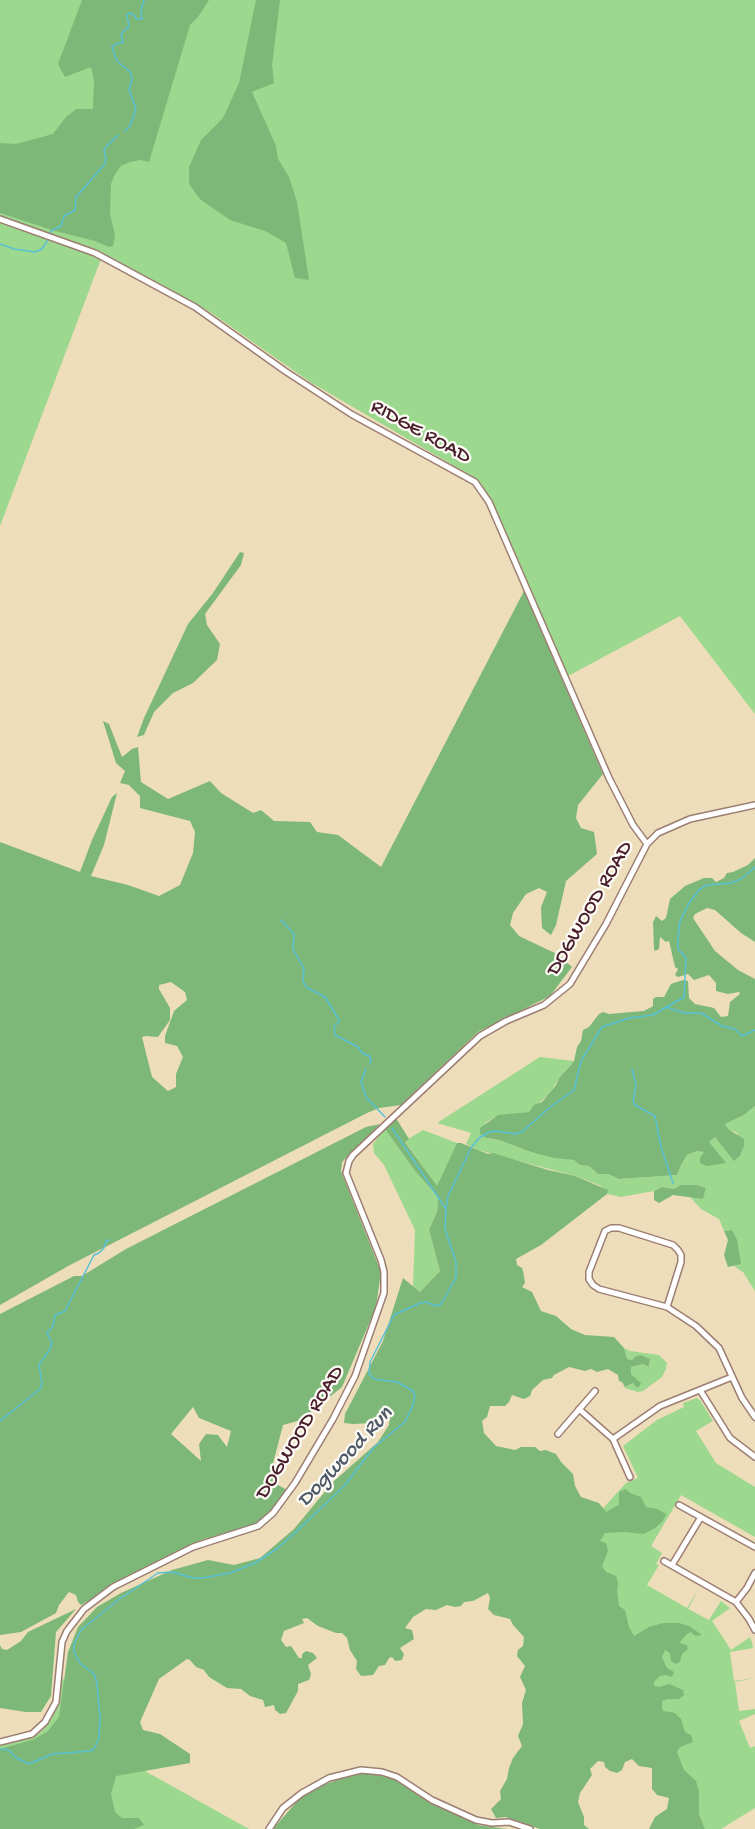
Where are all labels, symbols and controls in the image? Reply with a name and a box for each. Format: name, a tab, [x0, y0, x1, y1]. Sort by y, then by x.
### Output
street label: RIDGE ROAD	[365, 395, 475, 471]
street label: DOGWOOD ROAD	[542, 837, 640, 981]
street label: DOGWOOD ROAD	[251, 1362, 351, 1504]
water label: Dogwood Run	[293, 1402, 399, 1514]

